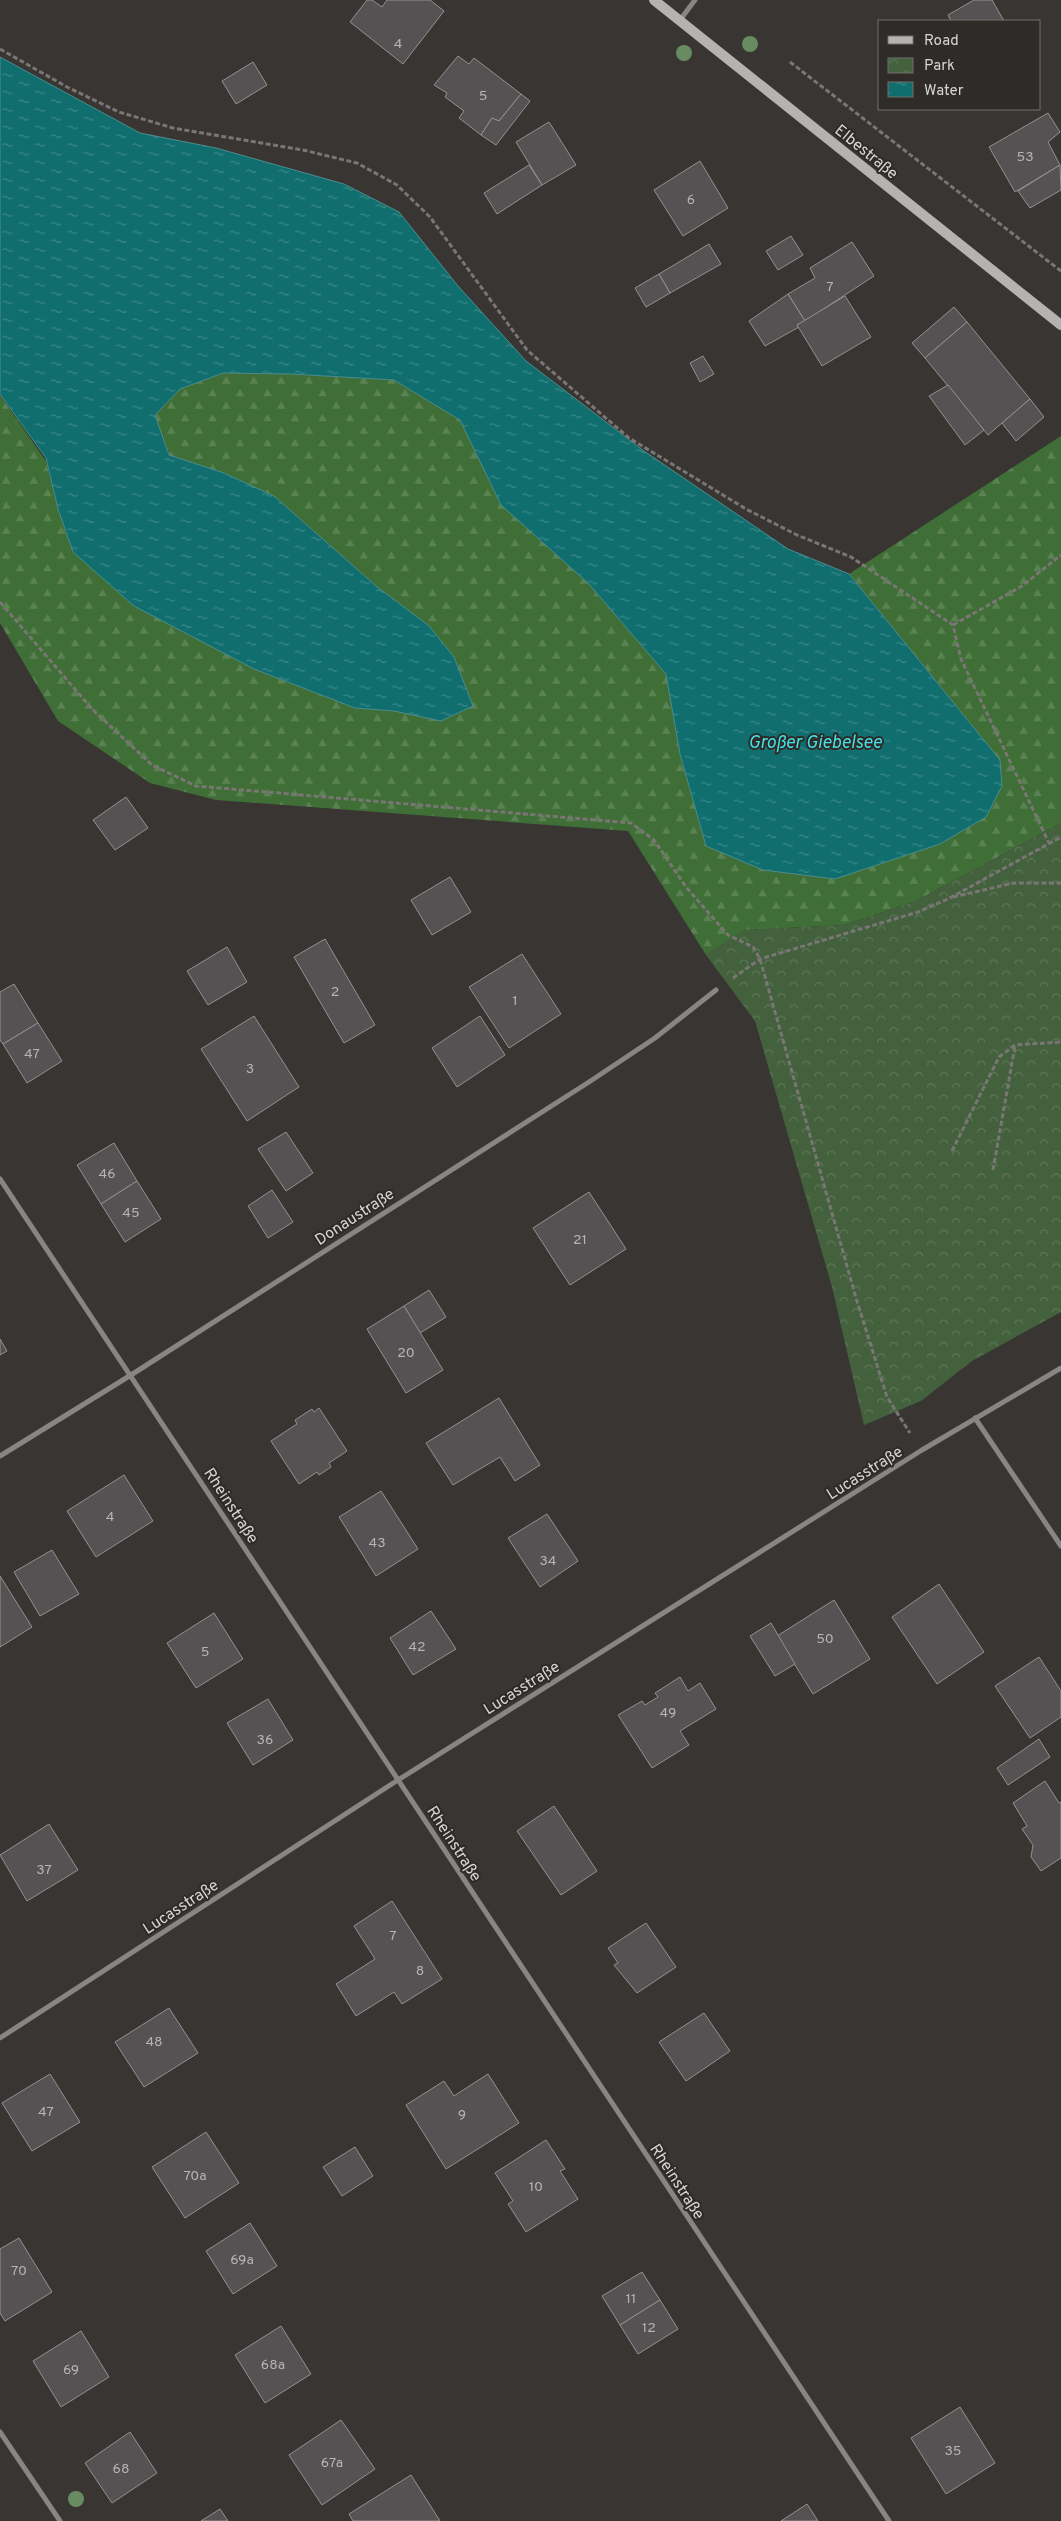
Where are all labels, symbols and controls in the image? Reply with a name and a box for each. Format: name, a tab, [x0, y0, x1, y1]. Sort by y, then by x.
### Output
legend	[878, 20, 1041, 110]
text: Road	[924, 32, 959, 51]
house number: 4	[394, 36, 402, 53]
text: Park	[924, 57, 955, 76]
text: Water	[924, 82, 964, 101]
house number: 5	[479, 88, 487, 105]
street label: Elbestraße	[830, 121, 902, 184]
house number: 53	[1016, 149, 1034, 166]
house number: 6	[687, 192, 695, 209]
house number: 7	[826, 279, 834, 296]
water label: Großer Giebelsee	[748, 732, 883, 755]
house number: 2	[331, 984, 339, 1001]
house number: 1	[512, 993, 518, 1010]
house number: 47	[24, 1046, 40, 1063]
house number: 3	[246, 1061, 254, 1078]
house number: 46	[98, 1166, 116, 1183]
street label: Donaustraße	[312, 1185, 399, 1251]
house number: 45	[122, 1205, 140, 1222]
house number: 21	[573, 1232, 587, 1249]
house number: 20	[397, 1345, 415, 1362]
street label: Lucasstraße	[823, 1442, 907, 1505]
street label: Rheinstraße	[198, 1465, 262, 1548]
house number: 4	[106, 1509, 114, 1526]
house number: 43	[368, 1535, 386, 1552]
house number: 34	[539, 1553, 557, 1570]
house number: 50	[816, 1631, 834, 1648]
house number: 42	[408, 1639, 426, 1656]
house number: 5	[201, 1644, 209, 1661]
street label: Lucasstraße	[480, 1657, 564, 1720]
house number: 49	[660, 1705, 676, 1722]
house number: 36	[257, 1732, 273, 1749]
street label: Rheinstraße	[421, 1803, 485, 1886]
house number: 37	[36, 1862, 52, 1879]
street label: Lucasstraße	[140, 1876, 223, 1940]
house number: 7	[389, 1928, 397, 1945]
house number: 8	[416, 1963, 424, 1980]
house number: 48	[145, 2034, 163, 2051]
house number: 47	[38, 2104, 54, 2121]
house number: 9	[458, 2107, 466, 2124]
street label: Rheinstraße	[644, 2141, 708, 2224]
house number: 70a	[183, 2168, 207, 2185]
house number: 10	[529, 2179, 543, 2196]
house number: 69a	[230, 2252, 254, 2269]
house number: 70	[11, 2263, 27, 2280]
house number: 11	[626, 2291, 636, 2308]
house number: 12	[642, 2320, 656, 2337]
house number: 68a	[261, 2357, 285, 2374]
house number: 69	[63, 2362, 79, 2379]
house number: 35	[944, 2443, 962, 2460]
house number: 67a	[321, 2455, 343, 2472]
house number: 68	[113, 2461, 129, 2478]

